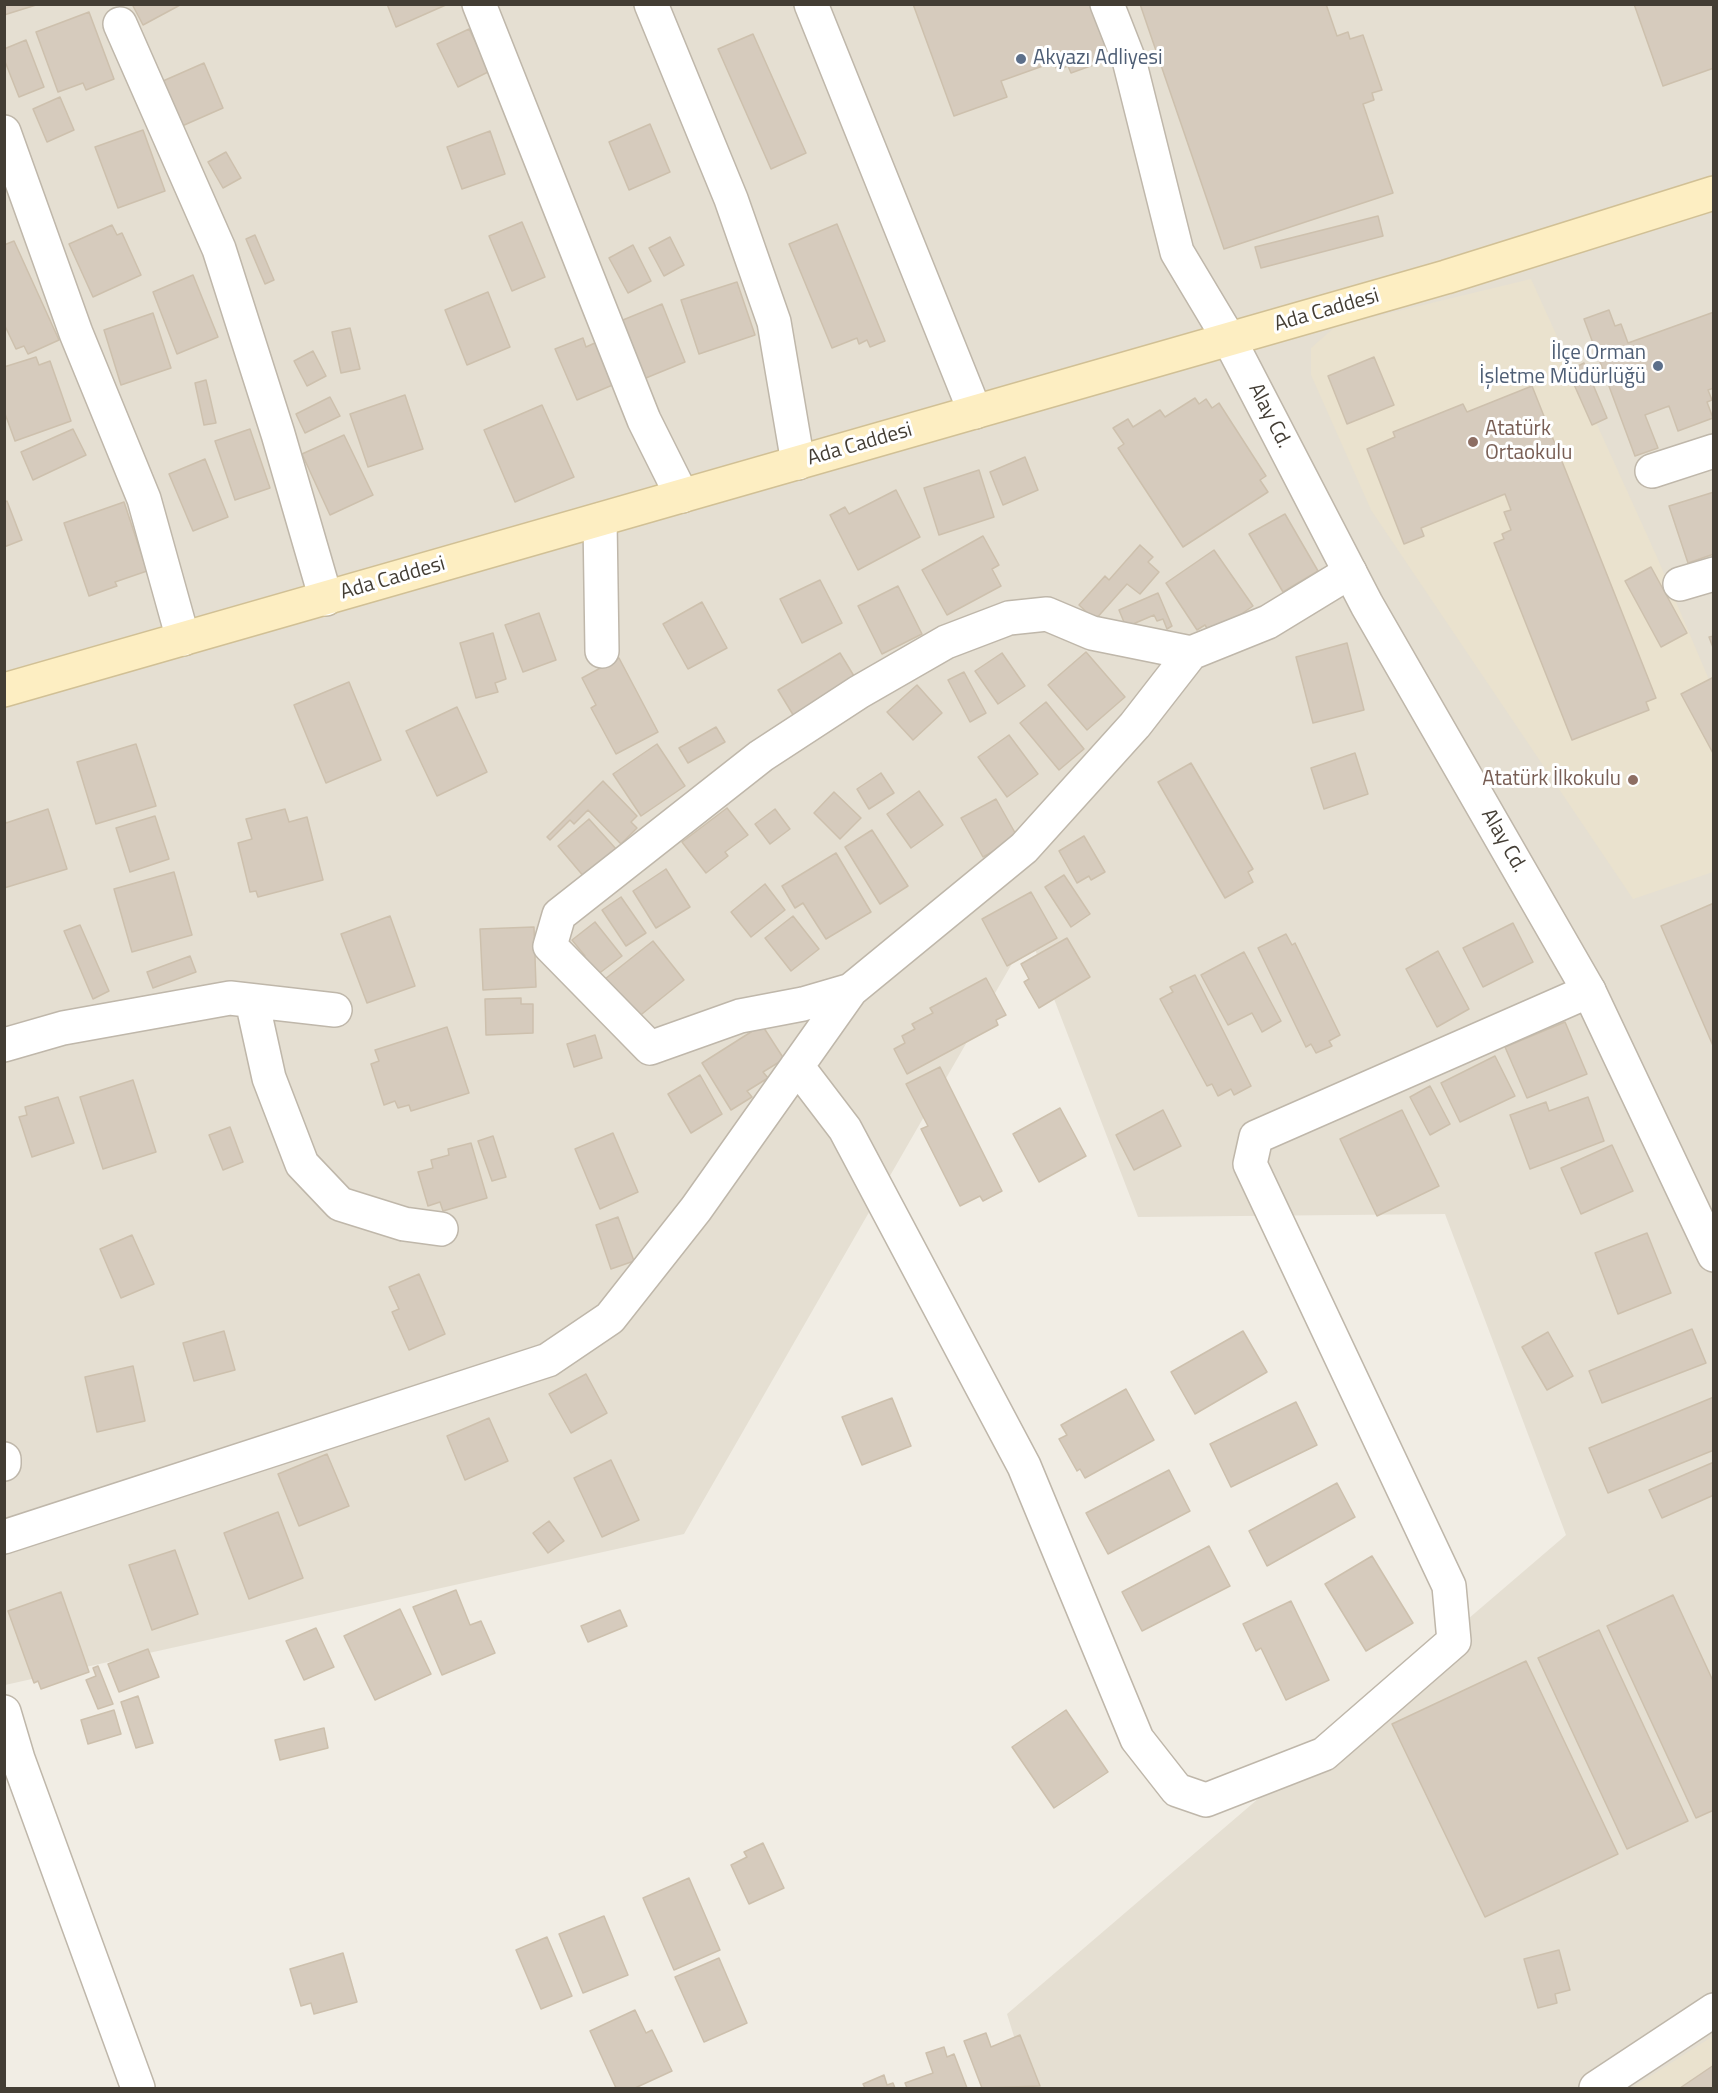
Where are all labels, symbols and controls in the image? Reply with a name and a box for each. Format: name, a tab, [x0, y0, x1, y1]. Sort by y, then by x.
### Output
place label: Akyazı Adliyesi	[1033, 46, 1163, 72]
marker: Akyazı Adliyesi	[1014, 52, 1028, 66]
street label: Ada Caddesi	[1272, 284, 1382, 338]
place label: İlçe Orman İşletme Müdürlüğü	[1479, 341, 1646, 391]
marker: İlçe Orman İşletme Müdürlüğü	[1651, 359, 1665, 373]
street label: Alay Cd.	[1242, 379, 1296, 453]
place label: Atatürk Ortaokulu	[1485, 417, 1572, 467]
street label: Ada Caddesi	[805, 418, 915, 472]
marker: Atatürk Ortaokulu	[1466, 435, 1480, 449]
street label: Ada Caddesi	[338, 552, 448, 606]
place label: Atatürk İlkokulu	[1482, 767, 1621, 793]
marker: Atatürk İlkokulu	[1626, 773, 1640, 787]
street label: Alay Cd.	[1475, 805, 1531, 877]

